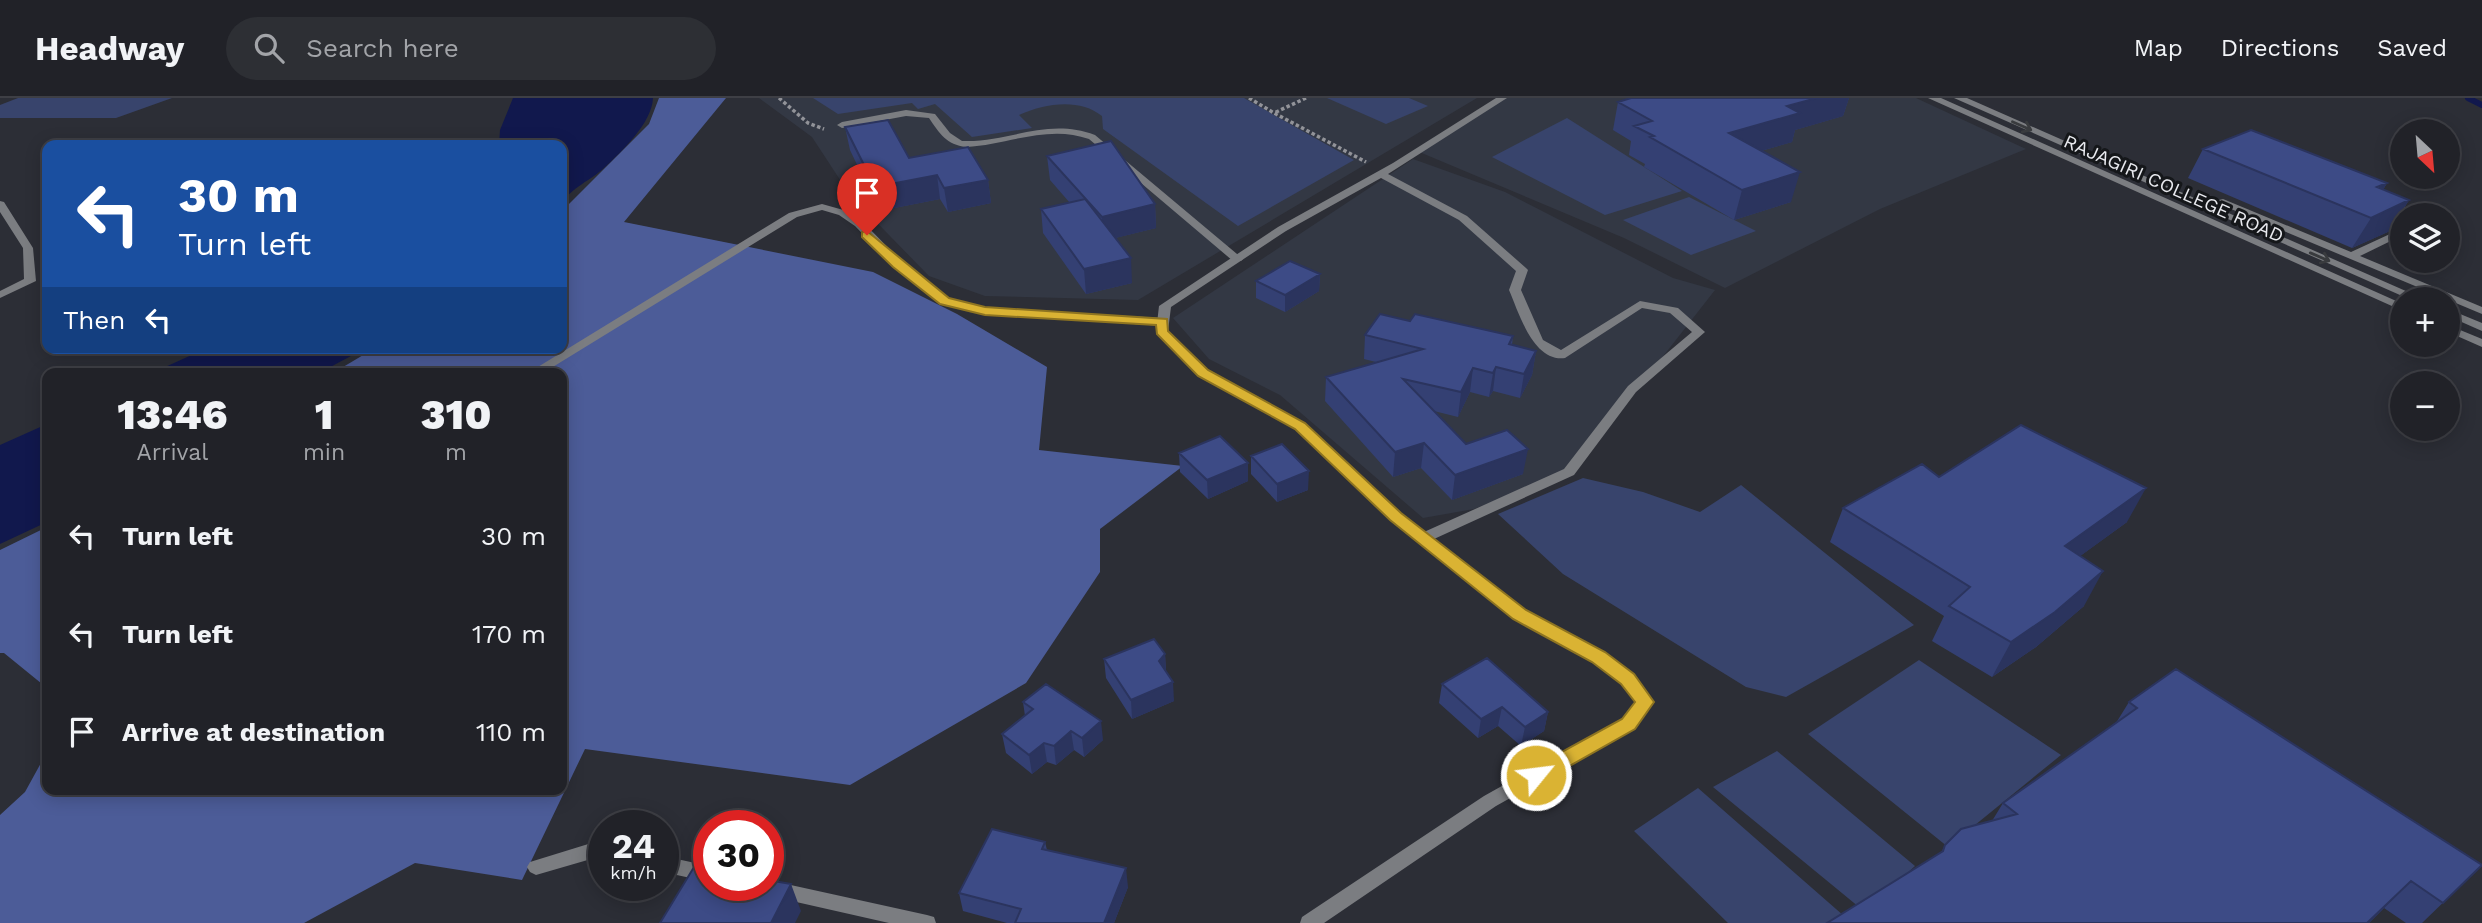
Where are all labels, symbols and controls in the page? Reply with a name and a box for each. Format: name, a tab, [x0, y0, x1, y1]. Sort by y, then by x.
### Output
search box	[226, 17, 716, 80]
text: Headway	[35, 29, 184, 68]
icon: search	[250, 29, 288, 67]
text: Search here	[306, 33, 459, 63]
text: Map	[2134, 34, 2183, 62]
text: Directions	[2221, 34, 2339, 62]
text: Saved	[2377, 34, 2447, 62]
north arrow	[2390, 119, 2460, 189]
map controls	[2390, 119, 2460, 441]
one-way arrow	[2010, 120, 2032, 133]
street label: RAJAGIRI COLLEGE ROAD	[2060, 129, 2287, 247]
pin	[837, 163, 897, 235]
text: 30 m	[178, 166, 299, 224]
icon: left	[63, 168, 154, 259]
icon: arrive	[848, 174, 886, 212]
button: layers	[2390, 203, 2460, 273]
text: Turn left	[178, 225, 311, 263]
one-way arrow	[2308, 251, 2330, 264]
button: +	[2390, 287, 2460, 357]
icon: left	[139, 301, 177, 339]
text: Then	[63, 305, 125, 335]
button: −	[2390, 371, 2460, 441]
text: 13:46	[117, 390, 228, 439]
text: 1	[315, 390, 333, 439]
text: 310	[420, 390, 492, 439]
text: Arrival	[137, 439, 208, 466]
text: min	[303, 439, 345, 466]
text: m	[445, 439, 467, 466]
icon: left	[63, 517, 101, 555]
text: Turn left	[122, 521, 233, 551]
text: 30 m	[481, 521, 546, 551]
icon: left	[63, 615, 101, 653]
text: Turn left	[122, 619, 233, 649]
text: 170 m	[472, 619, 546, 649]
icon: arrive	[63, 713, 101, 751]
text: Arrive at destination	[122, 717, 385, 747]
text: 110 m	[476, 717, 546, 747]
position arrow	[1499, 738, 1573, 812]
speed limit sign: 30	[693, 810, 784, 901]
text: 24	[612, 825, 655, 867]
text: km/h	[610, 862, 657, 883]

